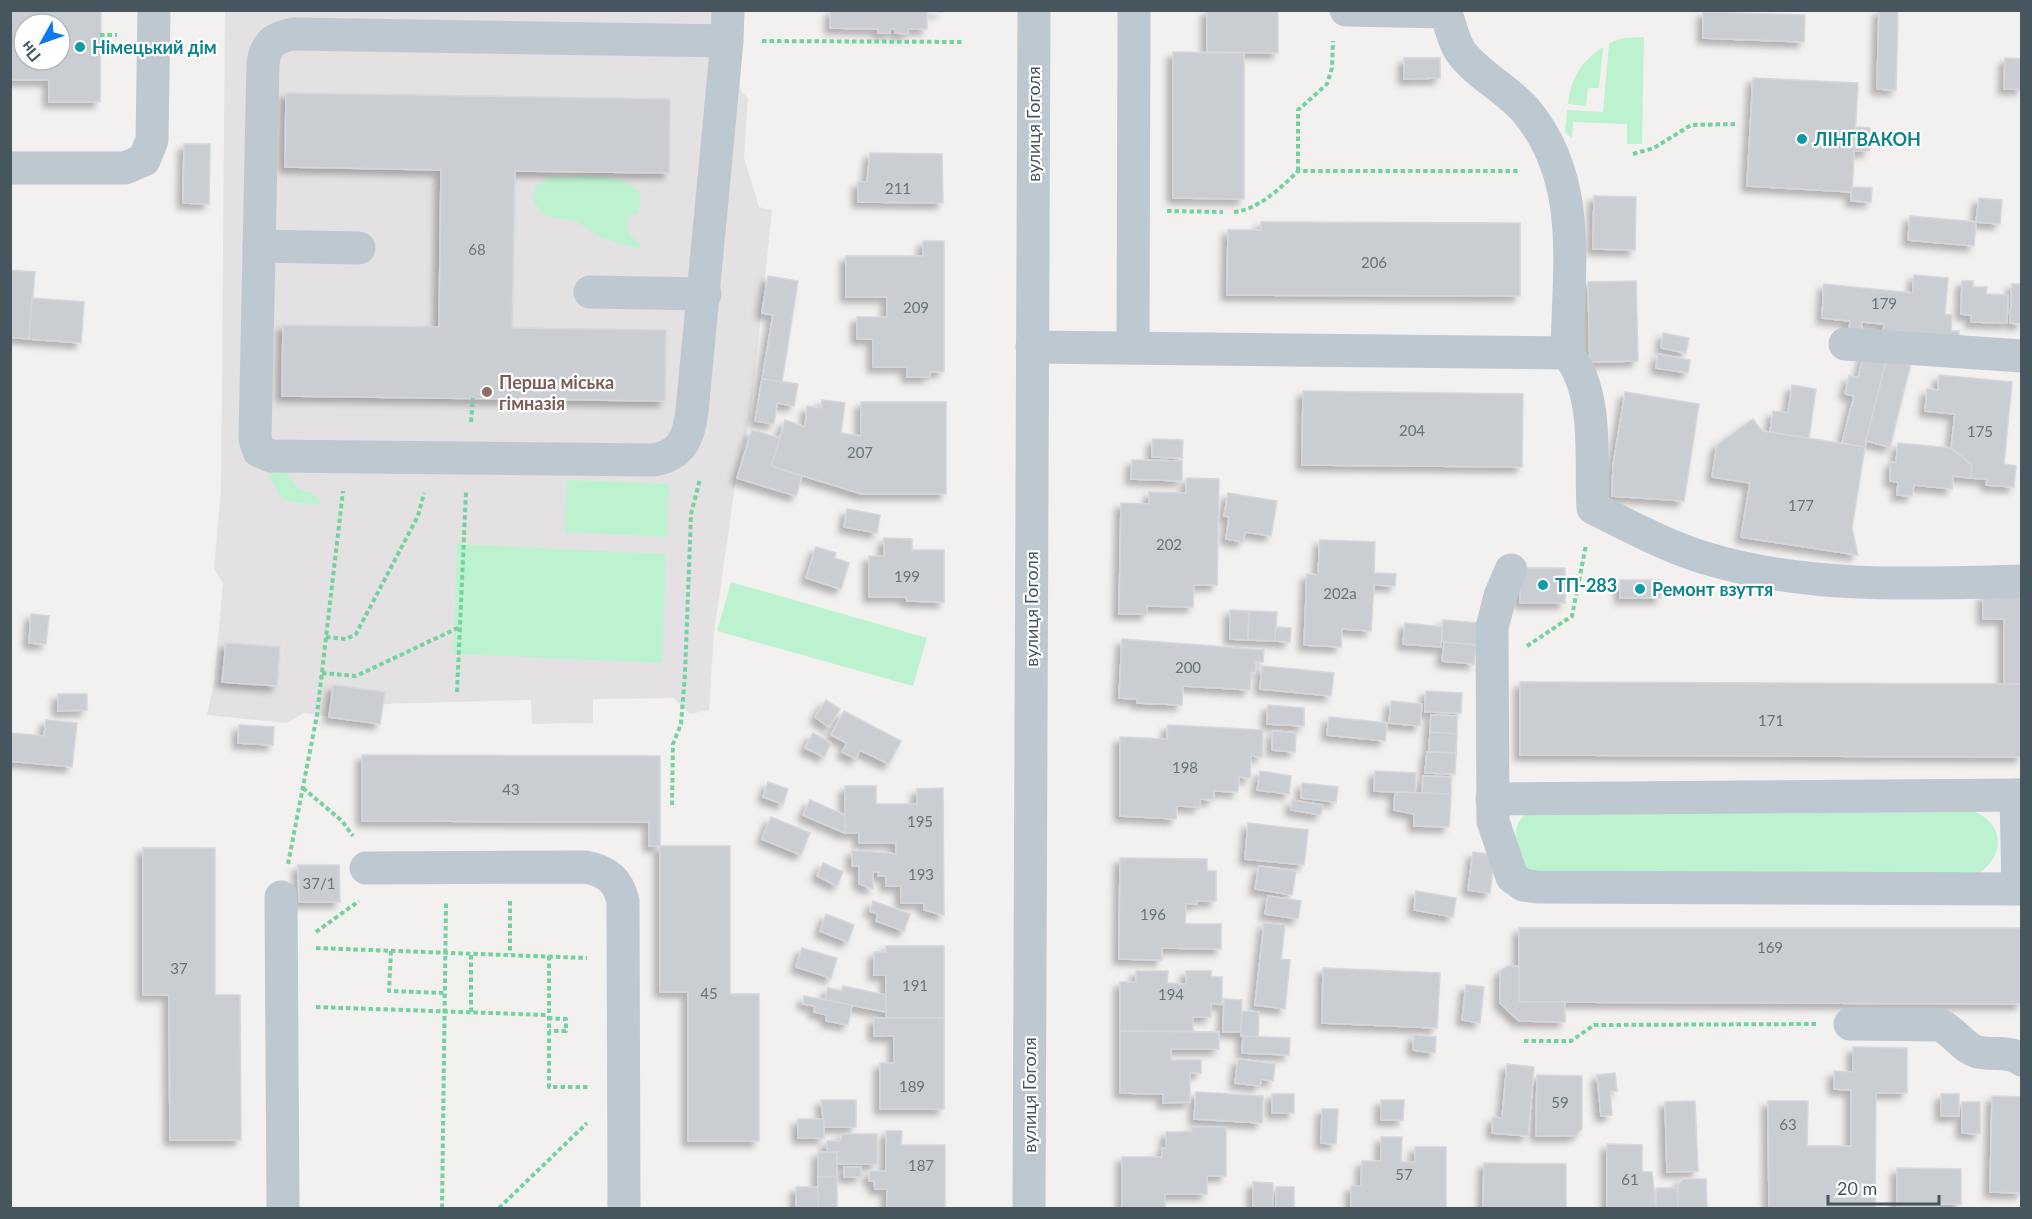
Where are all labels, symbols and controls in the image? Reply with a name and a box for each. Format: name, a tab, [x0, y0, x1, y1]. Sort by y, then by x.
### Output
north arrow	[12, 12, 72, 72]
place label: Німецький дім	[92, 36, 217, 58]
text: Пн	[16, 38, 44, 66]
marker: Німецький дім	[73, 40, 87, 54]
street label: вулиця Гоголя	[1022, 66, 1044, 182]
place label: ЛІНГВАКОН	[1813, 128, 1921, 150]
marker: ЛІНГВАКОН	[1795, 132, 1809, 146]
house number: 211	[885, 179, 911, 197]
house number: 68	[468, 240, 486, 258]
house number: 206	[1361, 253, 1387, 271]
house number: 179	[1871, 294, 1897, 312]
house number: 209	[903, 298, 929, 316]
place label: Перша міська гімназія	[499, 371, 614, 414]
marker: Перша міська гімназія	[480, 385, 494, 399]
house number: 204	[1399, 421, 1425, 439]
house number: 175	[1967, 422, 1993, 440]
house number: 207	[847, 443, 873, 461]
house number: 177	[1788, 496, 1814, 514]
house number: 202	[1156, 535, 1182, 553]
street label: вулиця Гоголя	[1020, 551, 1042, 667]
house number: 199	[894, 567, 920, 585]
place label: ТП-283	[1555, 574, 1617, 596]
marker: ТП-283	[1536, 578, 1550, 592]
place label: Ремонт взуття	[1652, 578, 1773, 600]
marker: Ремонт взуття	[1633, 582, 1647, 596]
house number: 202а	[1323, 584, 1357, 602]
house number: 200	[1175, 658, 1201, 676]
house number: 171	[1758, 711, 1784, 729]
house number: 198	[1172, 758, 1198, 776]
house number: 43	[502, 780, 520, 798]
house number: 195	[907, 812, 933, 830]
house number: 193	[908, 865, 934, 883]
house number: 37/1	[303, 874, 335, 892]
house number: 196	[1140, 905, 1166, 923]
house number: 169	[1757, 938, 1783, 956]
house number: 37	[170, 959, 188, 977]
house number: 191	[902, 976, 928, 994]
house number: 45	[700, 984, 718, 1002]
house number: 194	[1158, 985, 1184, 1003]
street label: вулиця Гоголя	[1018, 1037, 1040, 1153]
house number: 189	[899, 1077, 925, 1095]
house number: 59	[1551, 1093, 1569, 1111]
house number: 63	[1779, 1115, 1797, 1133]
house number: 187	[908, 1156, 934, 1174]
house number: 57	[1395, 1165, 1413, 1183]
scale bar	[1828, 1168, 1939, 1206]
house number: 61	[1621, 1170, 1639, 1188]
text: 20 m	[1837, 1177, 1877, 1199]

